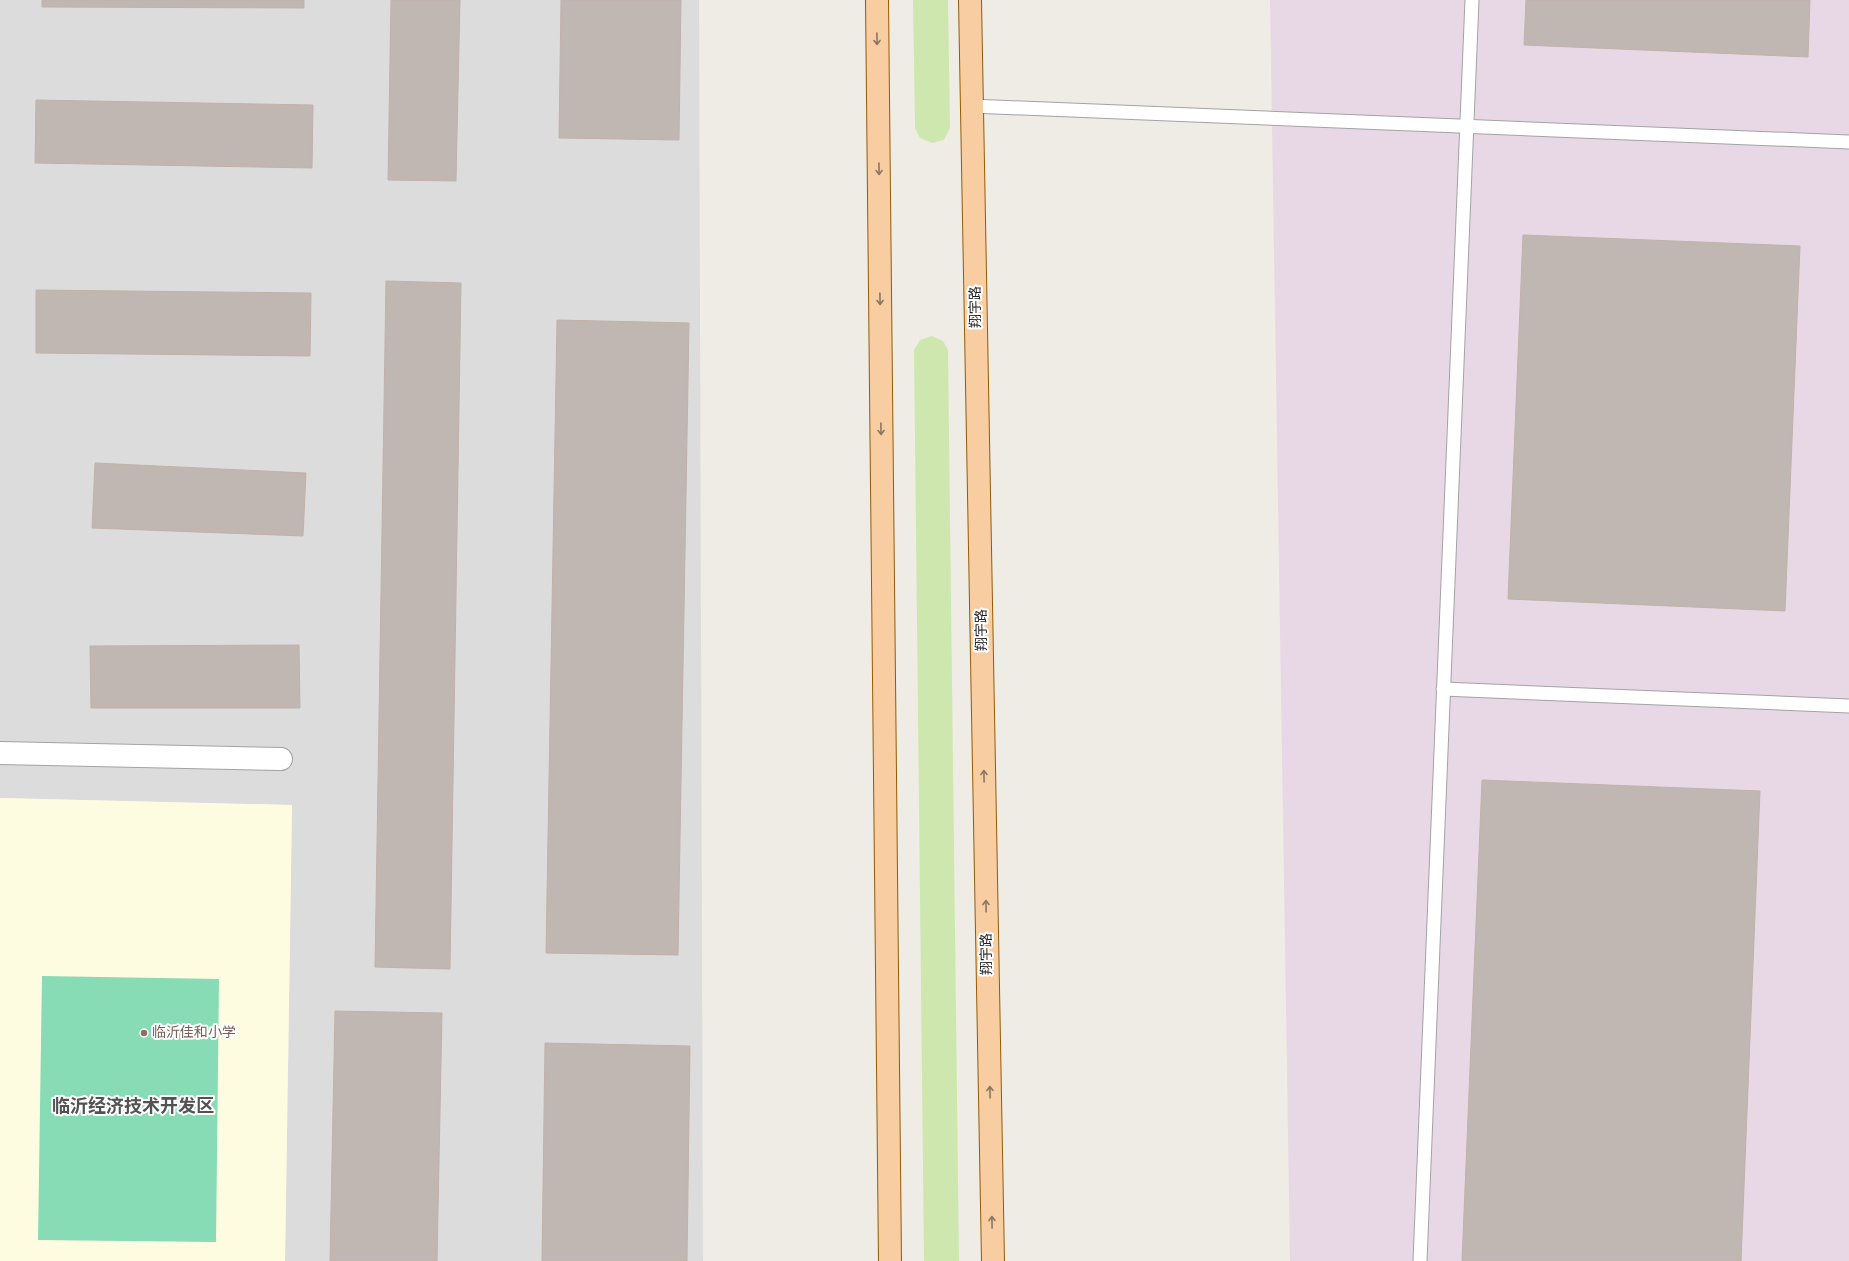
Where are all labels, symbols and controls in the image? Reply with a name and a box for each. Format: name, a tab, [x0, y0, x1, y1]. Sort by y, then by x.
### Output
one-way arrow	[873, 32, 881, 45]
one-way arrow	[875, 162, 883, 175]
street label: 翔宇路	[968, 286, 983, 328]
one-way arrow	[876, 292, 884, 305]
one-way arrow	[877, 422, 885, 435]
street label: 翔宇路	[974, 609, 989, 651]
one-way arrow	[980, 770, 988, 783]
one-way arrow	[983, 900, 990, 913]
street label: 翔宇路	[979, 933, 994, 975]
place label: 临沂佳和小学	[152, 1024, 236, 1040]
marker: 临沂佳和小学	[139, 1028, 149, 1038]
one-way arrow	[986, 1086, 994, 1099]
district label: 临沂经济技术开发区	[52, 1096, 214, 1116]
one-way arrow	[988, 1216, 996, 1229]

